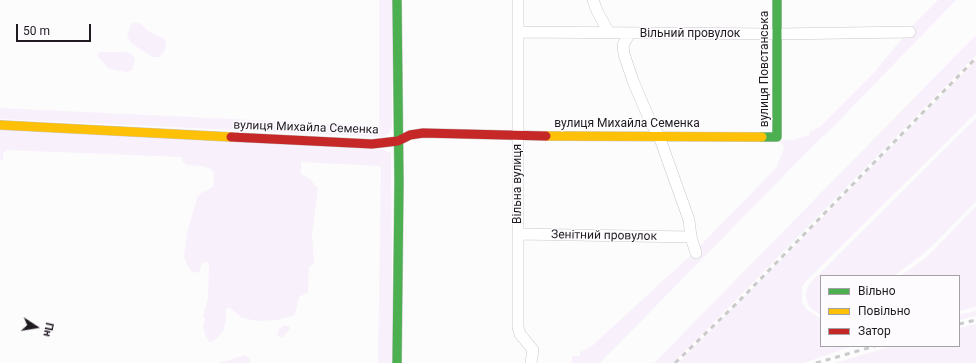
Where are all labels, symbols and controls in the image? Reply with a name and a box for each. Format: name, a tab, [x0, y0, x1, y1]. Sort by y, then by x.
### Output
street label: вулиця Повстанська	[758, 11, 772, 127]
scale bar	[18, 16, 93, 42]
text: 50 m	[23, 24, 50, 38]
street label: Вільний провулок	[640, 27, 740, 41]
street label: вулиця Михайла Семенка	[554, 117, 700, 131]
street label: вулиця Михайла Семенка	[233, 118, 379, 138]
street label: Вільна вулиця	[511, 144, 525, 224]
street label: Зенітний провулок	[551, 228, 657, 244]
legend	[820, 275, 960, 347]
text: Вільно	[858, 284, 896, 298]
text: Повільно	[858, 304, 910, 318]
north arrow	[16, 307, 56, 347]
text: Пн	[40, 321, 56, 338]
text: Затор	[858, 324, 891, 338]

